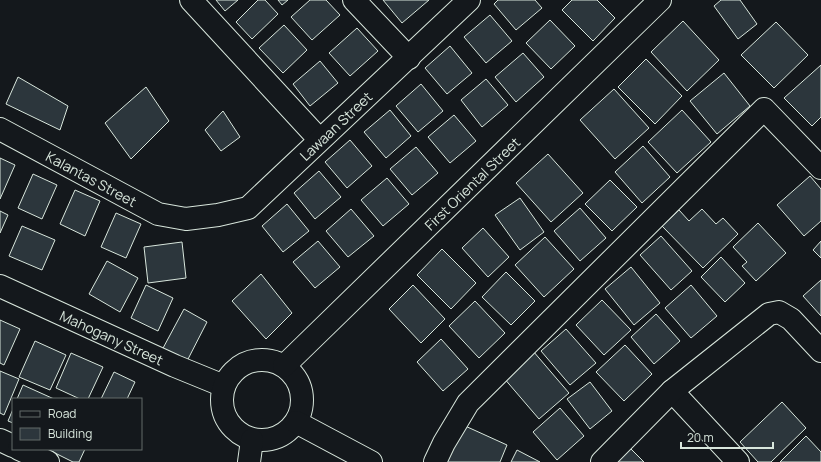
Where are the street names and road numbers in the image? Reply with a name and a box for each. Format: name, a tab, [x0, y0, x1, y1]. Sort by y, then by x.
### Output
street label: Lawaan Street	[295, 87, 376, 164]
street label: First Oriental Street	[420, 132, 524, 234]
street label: Kalantas Street	[43, 146, 141, 211]
street label: Mahogany Street	[57, 305, 167, 369]

